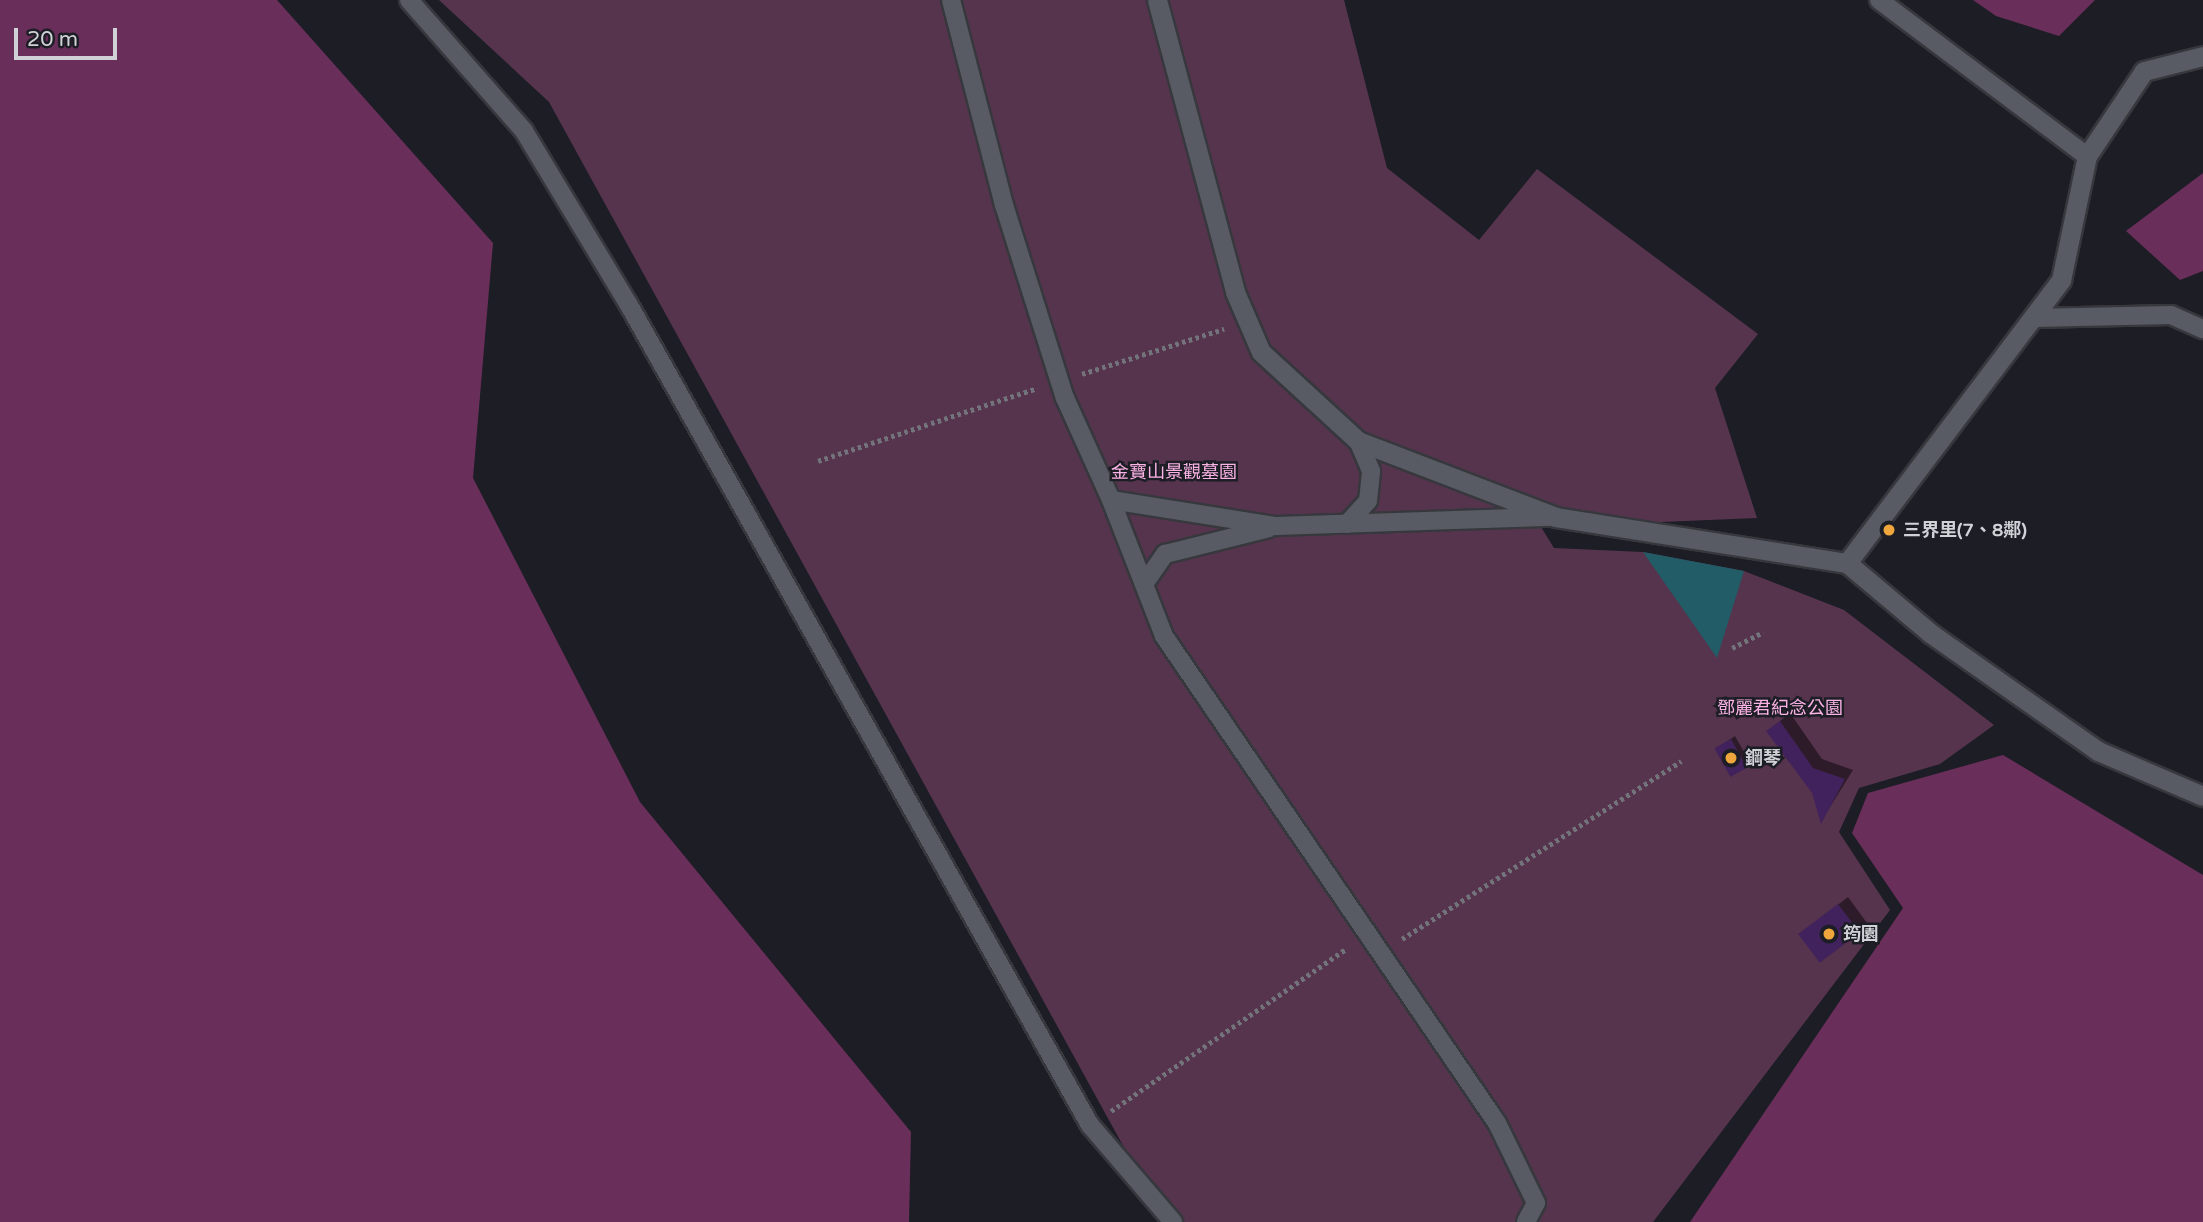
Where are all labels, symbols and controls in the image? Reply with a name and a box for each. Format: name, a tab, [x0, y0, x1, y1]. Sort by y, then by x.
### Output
scale bar	[18, 14, 121, 58]
text: 20 m	[27, 27, 78, 52]
park label: 金寶山景觀墓園	[1111, 461, 1237, 483]
place label: 三界里(7、8鄰)	[1903, 519, 2027, 541]
marker: 三界里(7、8鄰)	[1881, 522, 1897, 538]
park label: 鄧麗君紀念公園	[1717, 697, 1843, 719]
place label: 鋼琴	[1745, 747, 1781, 769]
marker: 鋼琴	[1723, 750, 1739, 766]
place label: 筠園	[1843, 923, 1879, 945]
marker: 筠園	[1821, 926, 1837, 942]

